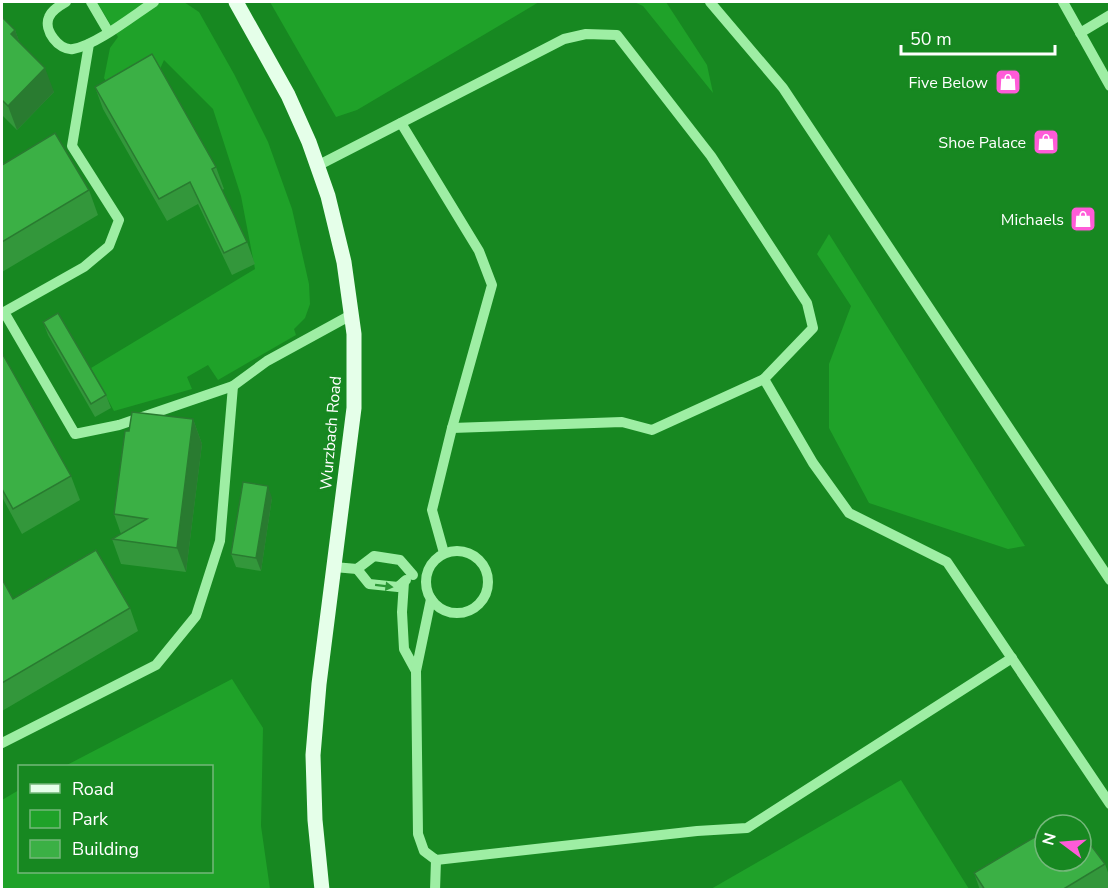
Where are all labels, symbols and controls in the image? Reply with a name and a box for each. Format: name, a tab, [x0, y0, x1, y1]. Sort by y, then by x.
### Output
scale bar	[901, 18, 1056, 56]
text: 50 m	[910, 27, 952, 51]
shop icon: Five Below	[993, 67, 1023, 97]
place label: Five Below	[909, 72, 989, 94]
shop icon: Shoe Palace	[1031, 127, 1061, 157]
place label: Shoe Palace	[938, 132, 1026, 154]
shop icon: Michaels	[1068, 204, 1098, 234]
place label: Michaels	[1001, 209, 1064, 231]
street label: Wurzbach Road	[315, 375, 347, 491]
one-way arrow	[374, 581, 393, 590]
legend	[18, 765, 213, 873]
text: Road	[72, 777, 114, 801]
text: Park	[72, 807, 109, 831]
north arrow	[1033, 813, 1093, 873]
text: N	[1037, 830, 1062, 848]
text: Building	[72, 837, 139, 861]

